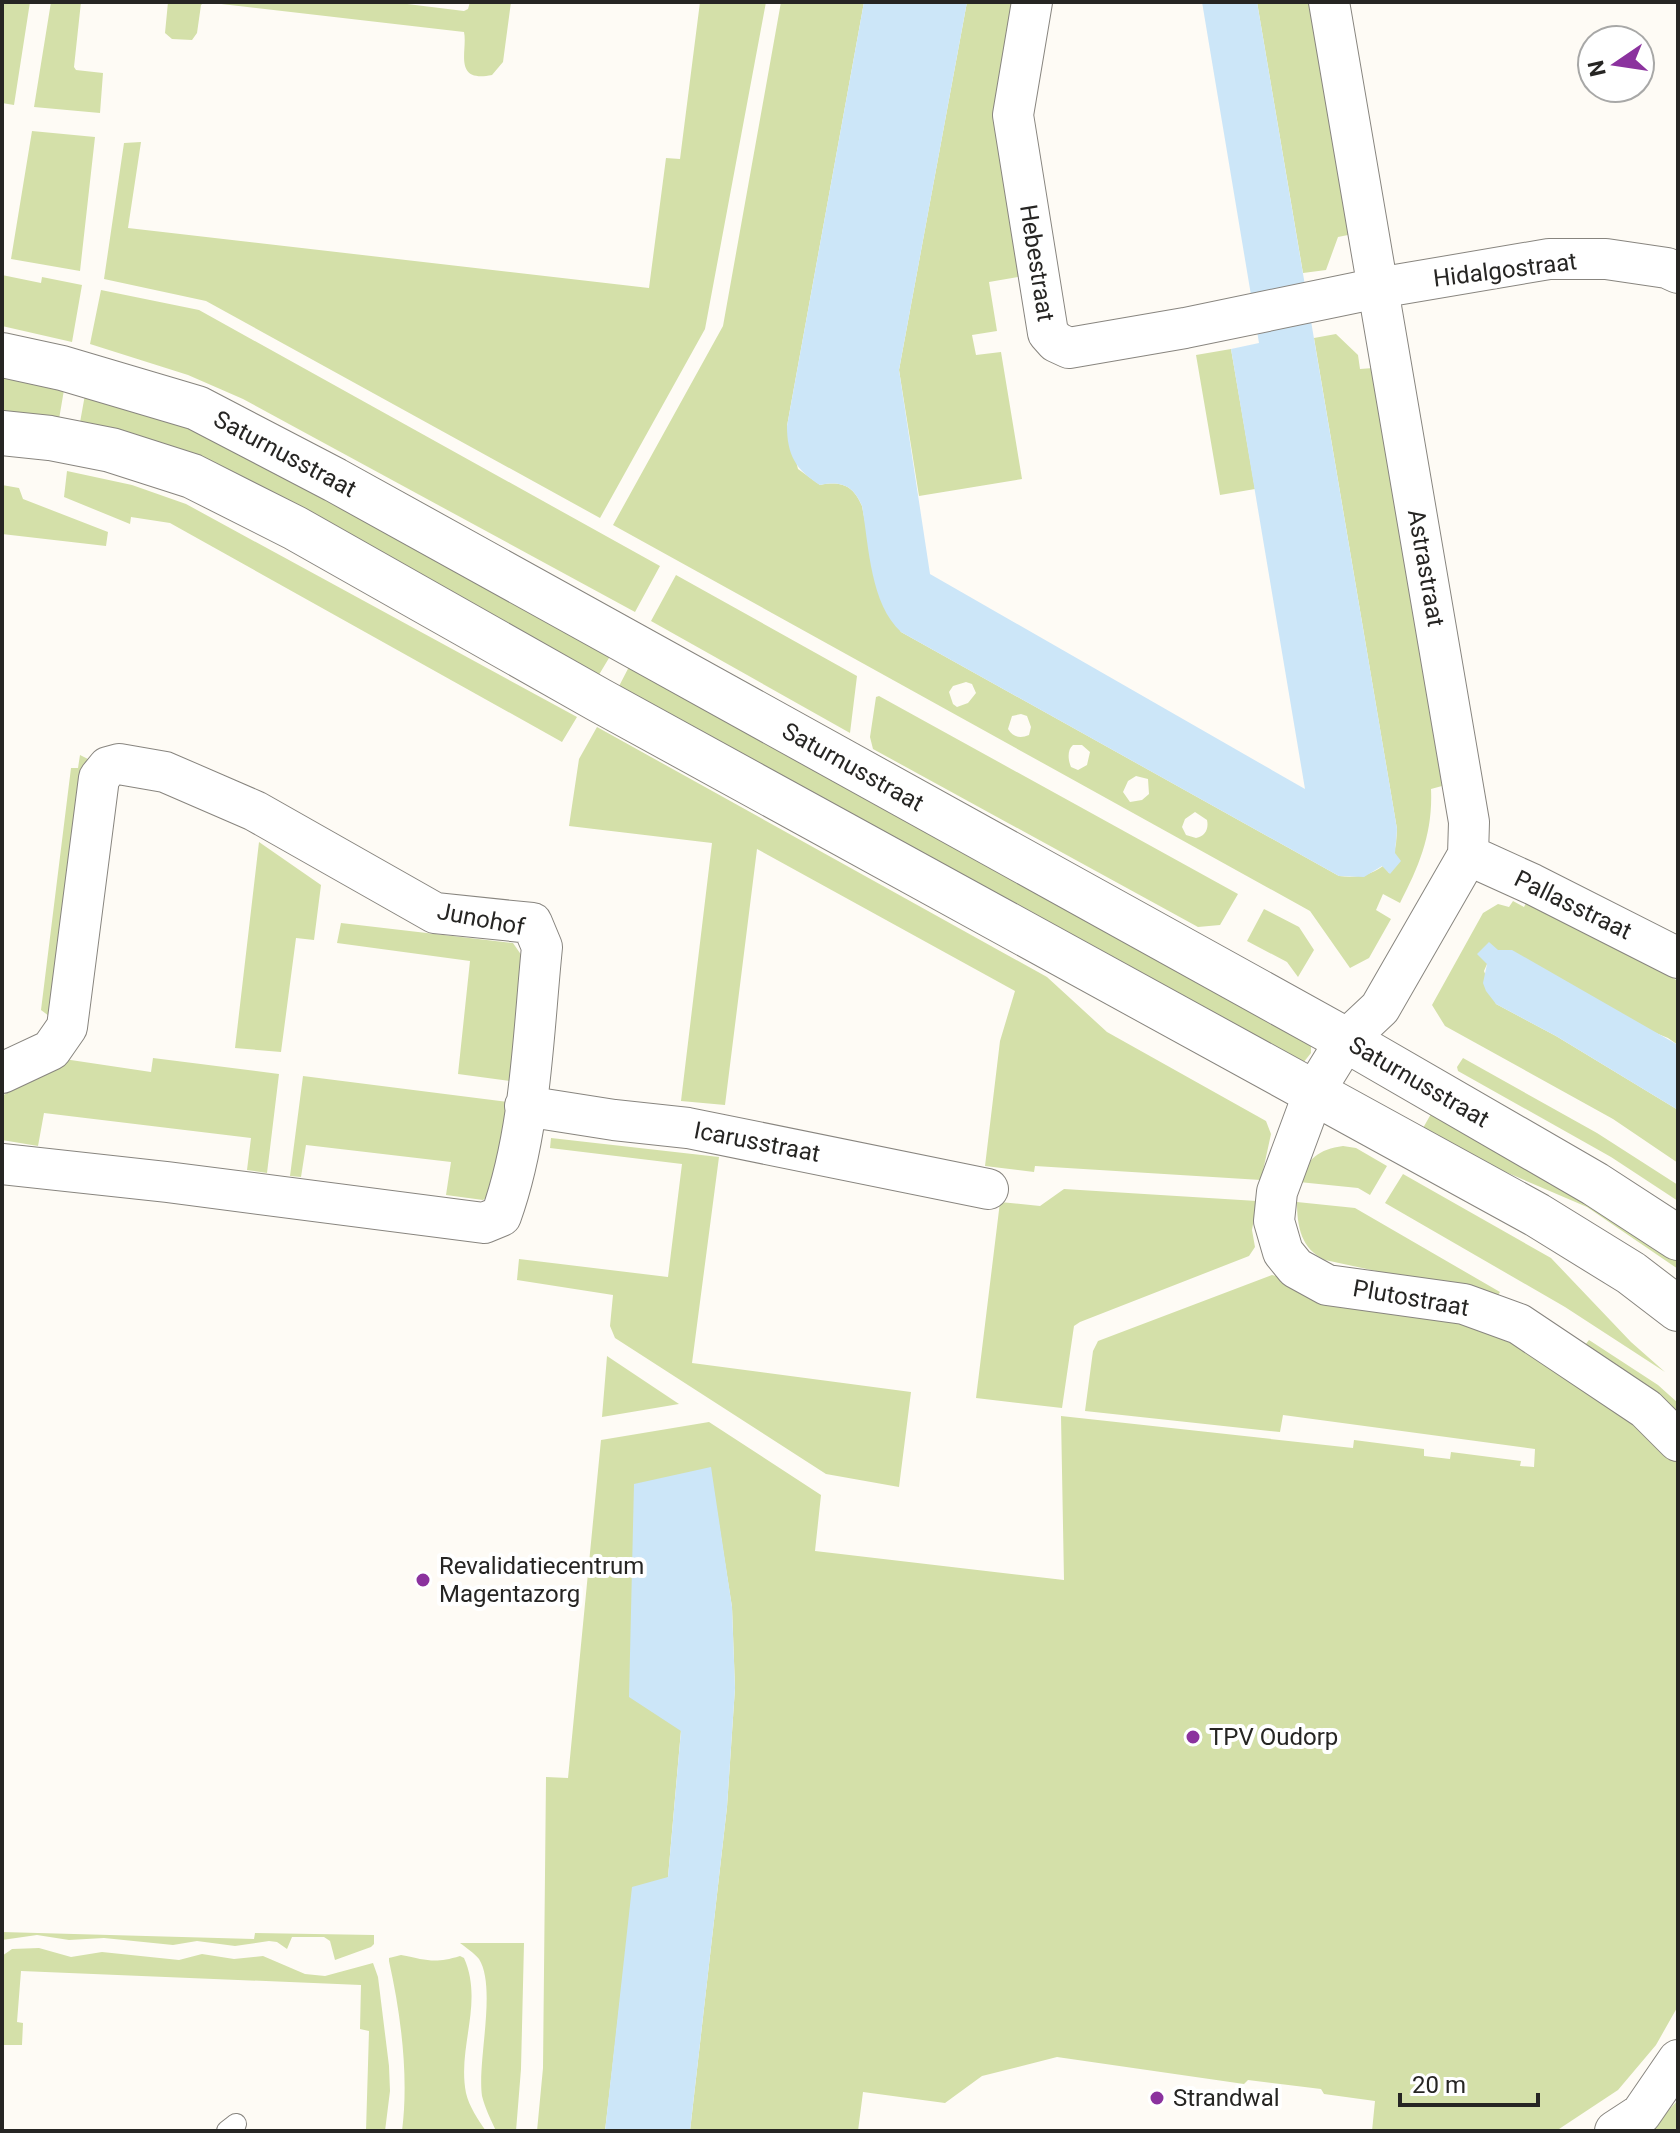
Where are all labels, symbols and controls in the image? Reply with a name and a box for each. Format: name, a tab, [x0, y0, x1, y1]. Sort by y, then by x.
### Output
north arrow	[1576, 24, 1656, 104]
text: N	[1583, 58, 1611, 79]
street label: Hebestraat	[1014, 203, 1060, 324]
street label: Hidalgostraat	[1432, 247, 1579, 293]
street label: Saturnusstraat	[209, 405, 361, 503]
street label: Astrastraat	[1402, 507, 1450, 629]
street label: Saturnusstraat	[777, 717, 929, 817]
street label: Pallasstraat	[1510, 865, 1636, 945]
street label: Junohof	[435, 897, 528, 941]
street label: Saturnusstraat	[1344, 1031, 1494, 1134]
street label: Icarusstraat	[692, 1116, 823, 1168]
street label: Plutostraat	[1351, 1274, 1471, 1322]
place label: Revalidatiecentrum Magentazorg	[439, 1552, 644, 1608]
marker: Revalidatiecentrum Magentazorg	[414, 1571, 432, 1589]
place label: TPV Oudorp	[1209, 1723, 1338, 1751]
marker: TPV Oudorp	[1184, 1728, 1202, 1746]
scale bar	[1400, 2057, 1538, 2107]
text: 20 m	[1412, 2071, 1466, 2099]
place label: Strandwal	[1173, 2084, 1280, 2112]
marker: Strandwal	[1148, 2089, 1166, 2107]

